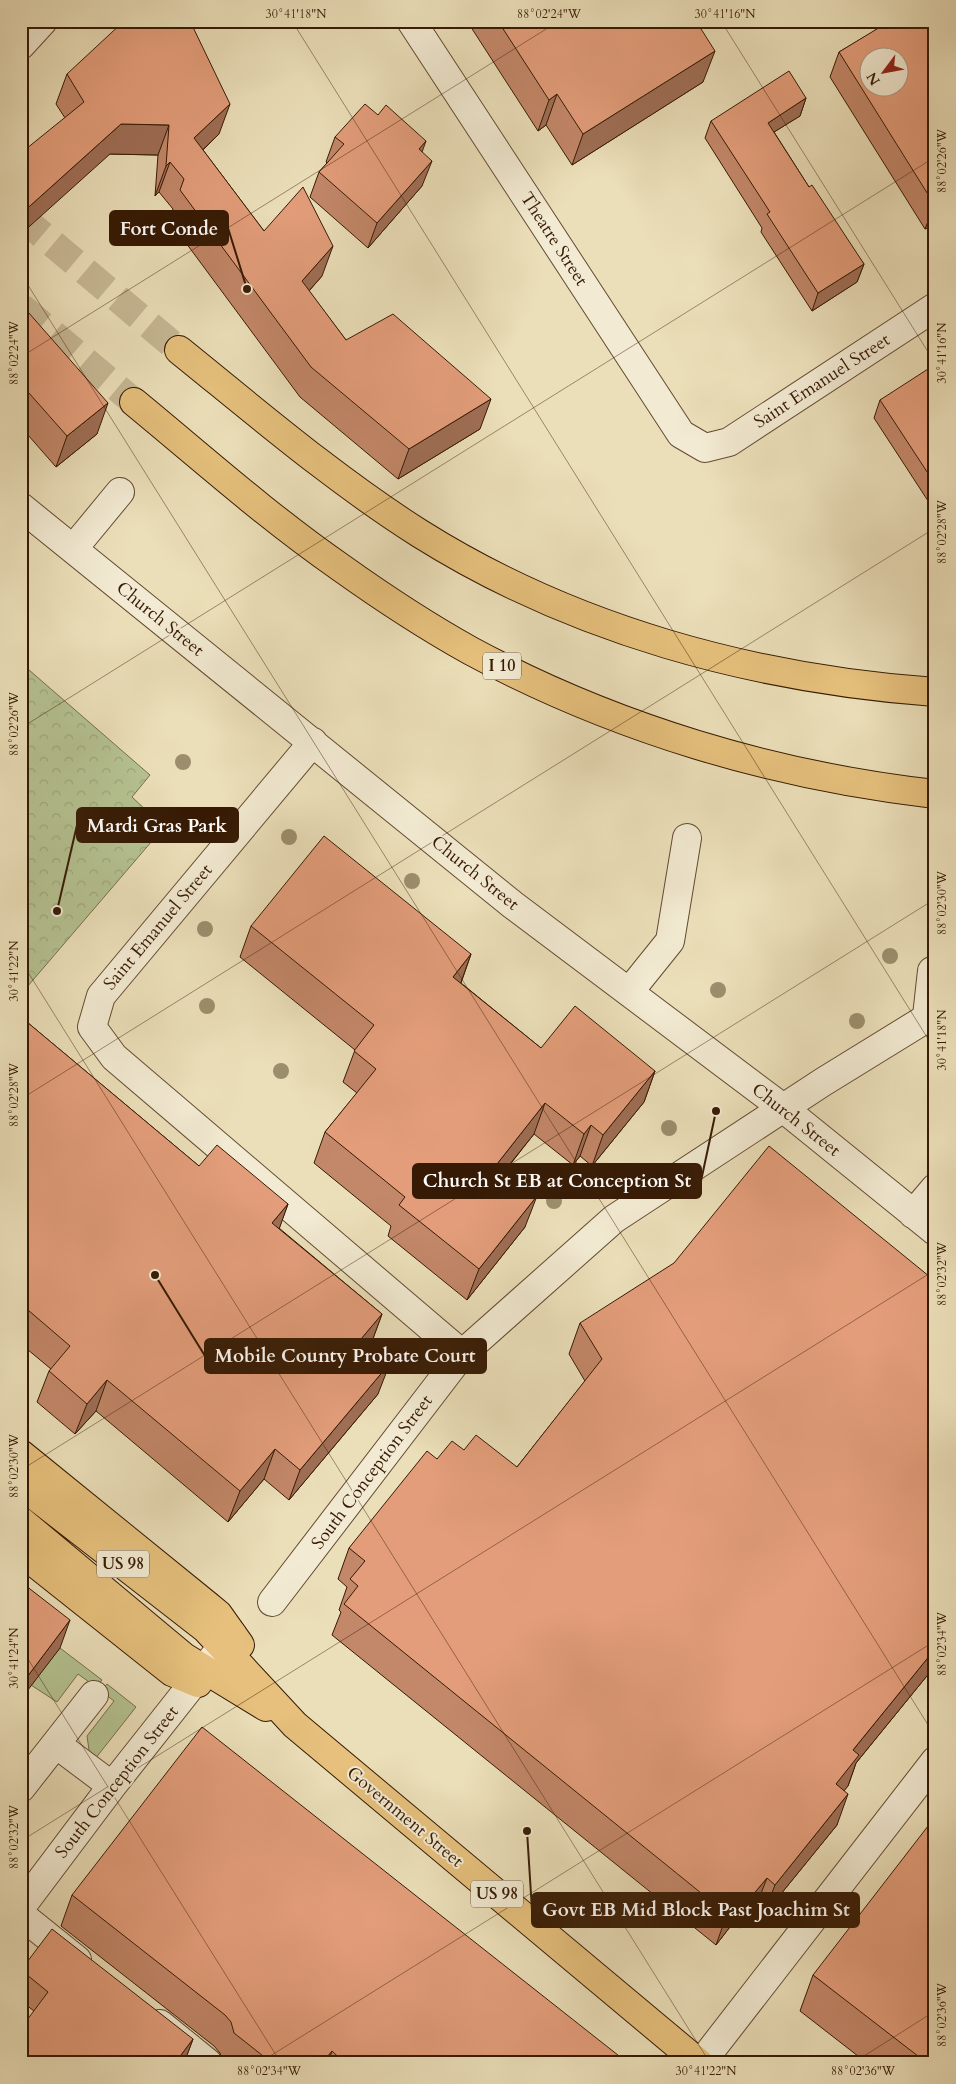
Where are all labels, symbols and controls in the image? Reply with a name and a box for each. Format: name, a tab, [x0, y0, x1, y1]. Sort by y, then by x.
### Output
text: 30°41'18"N	[266, 6, 327, 22]
text: 88°02'24"W	[517, 6, 582, 22]
text: 30°41'16"N	[695, 6, 756, 22]
north arrow	[858, 48, 908, 98]
text: N	[862, 68, 885, 89]
text: 88°02'26"W	[934, 128, 950, 193]
street label: Theatre Street	[514, 187, 594, 291]
callout: Fort Conde	[110, 211, 228, 245]
text: Fort Conde	[120, 216, 218, 242]
text: 88°02'24"W	[6, 320, 22, 385]
text: 30°41'16"N	[934, 322, 950, 383]
street label: Saint Emanuel Street	[749, 327, 895, 434]
text: 88°02'28"W	[934, 499, 950, 564]
street label: Church Street	[111, 576, 209, 662]
road number: I 10	[483, 652, 521, 679]
text: 88°02'26"W	[6, 691, 22, 756]
callout: Mardi Gras Park	[77, 808, 238, 842]
text: Mardi Gras Park	[87, 813, 227, 839]
street label: Church Street	[426, 830, 524, 916]
street label: Saint Emanuel Street	[98, 858, 218, 995]
text: 88°02'30"W	[934, 870, 950, 935]
text: 30°41'22"N	[6, 940, 22, 1001]
text: 30°41'18"N	[934, 1009, 950, 1070]
text: 88°02'28"W	[6, 1062, 22, 1127]
street label: Church Street	[746, 1077, 846, 1163]
callout: Church St EB at Conception St	[413, 1164, 701, 1198]
text: Church St EB at Conception St	[423, 1168, 692, 1194]
text: 88°02'32"W	[934, 1241, 950, 1306]
callout: Mobile County Probate Court	[205, 1339, 486, 1373]
text: Mobile County Probate Court	[214, 1343, 476, 1369]
street label: South Conception Street	[306, 1389, 439, 1554]
text: 88°02'30"W	[6, 1433, 22, 1498]
road number: US 98	[97, 1550, 149, 1578]
text: 88°02'34"W	[934, 1611, 950, 1676]
text: 30°41'24"N	[6, 1627, 22, 1688]
street label: South Conception Street	[49, 1700, 185, 1864]
street label: Government Street	[341, 1761, 469, 1874]
text: 88°02'32"W	[6, 1804, 22, 1869]
road number: US 98	[471, 1880, 523, 1908]
callout: Govt EB Mid Block Past Joachim St	[532, 1893, 859, 1927]
text: Govt EB Mid Block Past Joachim St	[542, 1897, 850, 1923]
text: 88°02'36"W	[934, 1982, 950, 2047]
text: 88°02'34"W	[237, 2063, 302, 2079]
text: 30°41'22"N	[676, 2063, 737, 2079]
text: 88°02'36"W	[831, 2063, 896, 2079]

